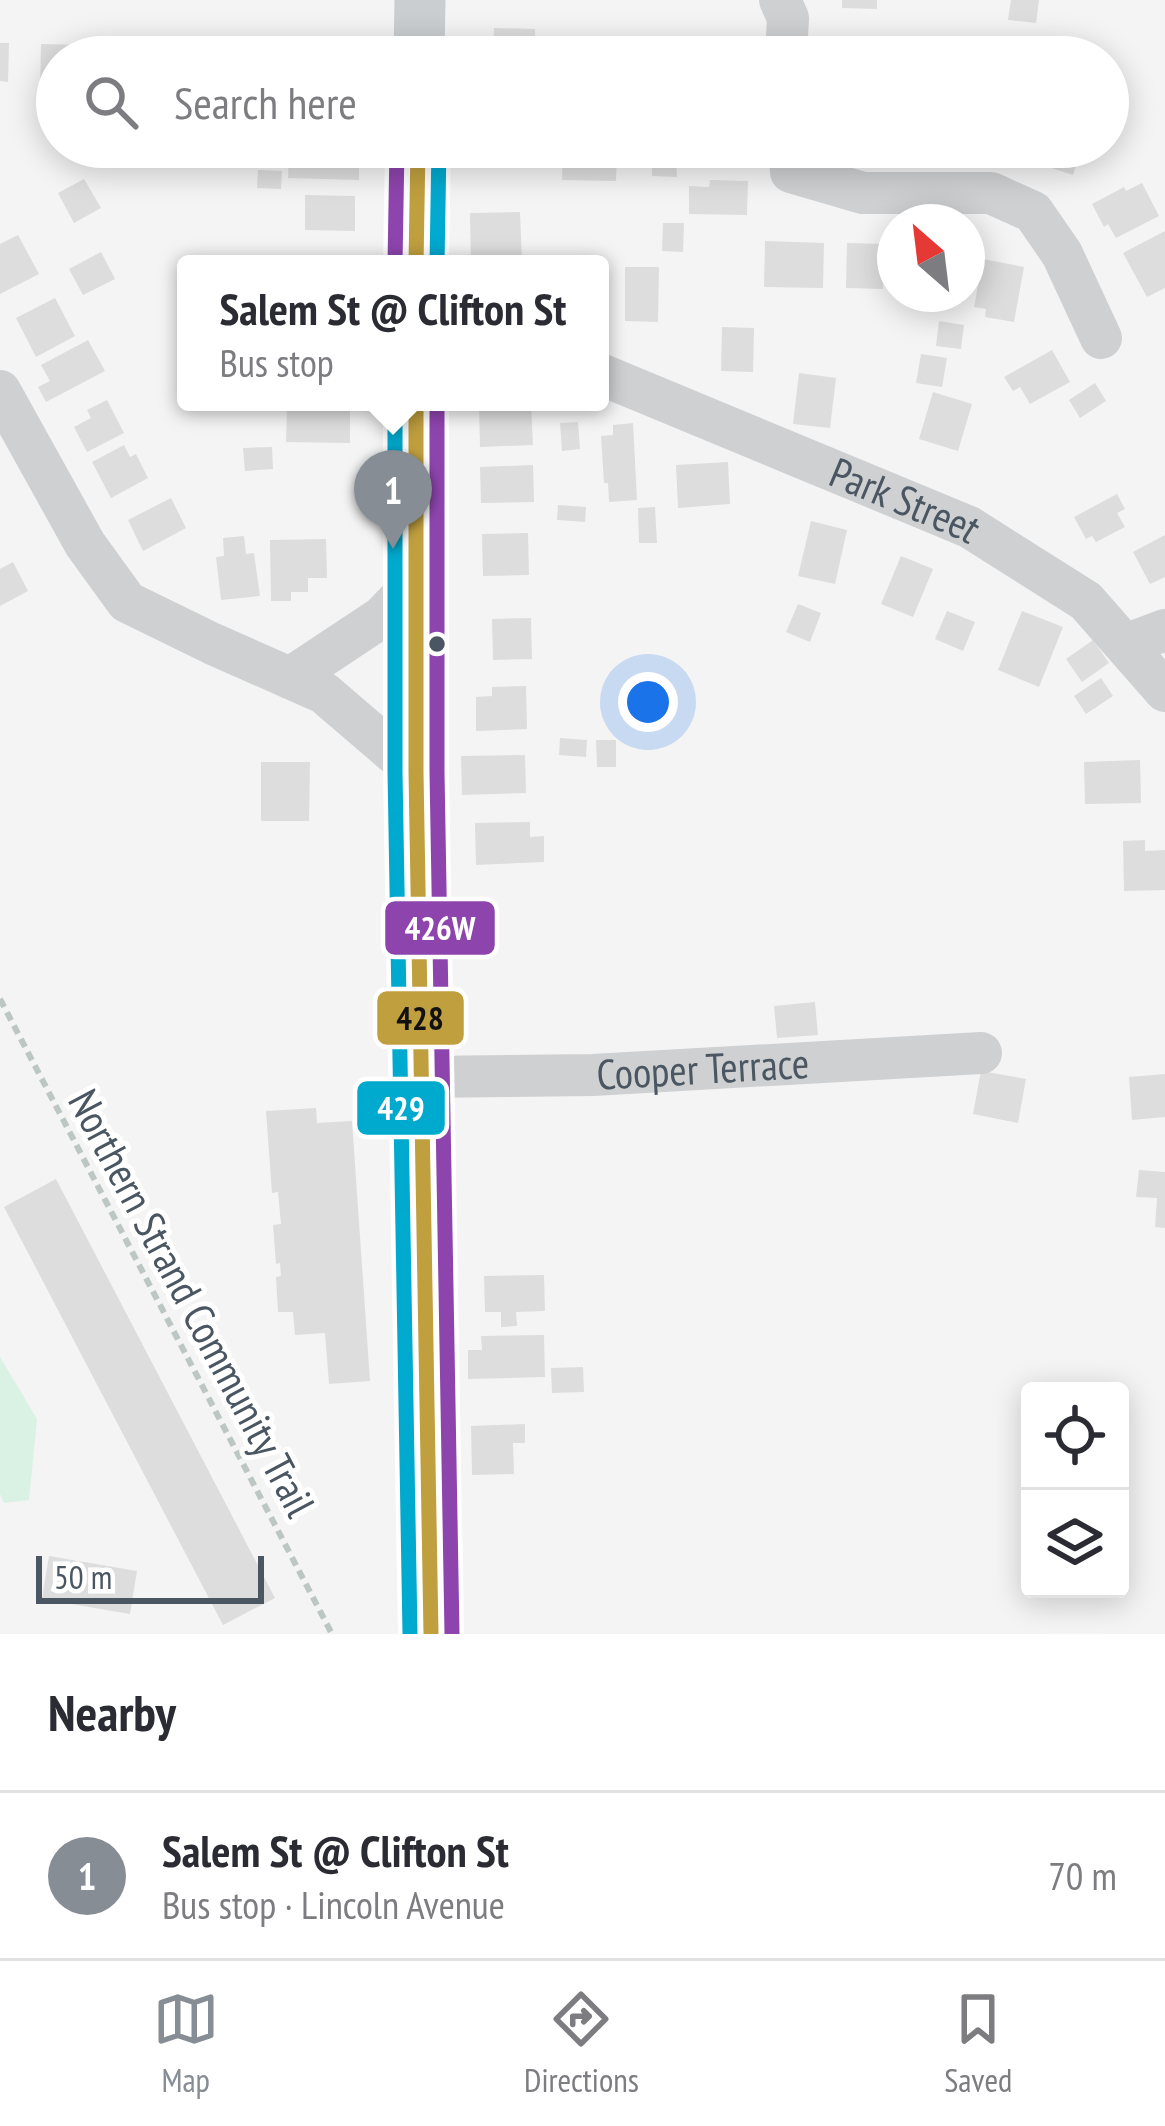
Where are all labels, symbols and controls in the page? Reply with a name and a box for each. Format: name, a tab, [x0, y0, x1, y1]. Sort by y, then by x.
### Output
search box	[36, 36, 1129, 168]
icon: search	[78, 69, 144, 135]
text: Search here	[174, 73, 357, 131]
north arrow	[877, 204, 985, 312]
popup	[177, 255, 609, 411]
text: Salem St @ Clifton St	[220, 279, 566, 337]
text: Bus stop	[220, 337, 334, 388]
street label: Park Street	[822, 444, 992, 555]
pin: 1	[354, 450, 432, 549]
unlabelled marker	[426, 633, 448, 655]
your location	[618, 672, 678, 732]
line badge: 426W	[383, 899, 497, 957]
text: 426W	[405, 906, 476, 949]
line badge: 428	[375, 989, 466, 1047]
text: 428	[396, 996, 444, 1039]
street label: Cooper Terrace	[595, 1035, 810, 1102]
line badge: 429	[355, 1079, 447, 1137]
street label: Northern Strand Community Trail	[57, 1080, 328, 1526]
text: 429	[377, 1086, 425, 1129]
map controls	[1021, 1382, 1129, 1598]
button: locate	[1021, 1382, 1129, 1490]
button: layers	[1021, 1490, 1129, 1598]
scale bar	[36, 1550, 264, 1603]
text: 50 m	[54, 1555, 112, 1598]
text: Nearby	[48, 1679, 176, 1745]
text: Salem St @ Clifton St	[162, 1821, 509, 1879]
text: 1	[78, 1850, 96, 1901]
text: 70 m	[1048, 1850, 1117, 1901]
text: Bus stop · Lincoln Avenue	[162, 1879, 505, 1930]
tab: Map	[153, 1986, 219, 2101]
tab: Directions	[524, 1986, 639, 2101]
tab: Saved	[944, 1986, 1012, 2101]

